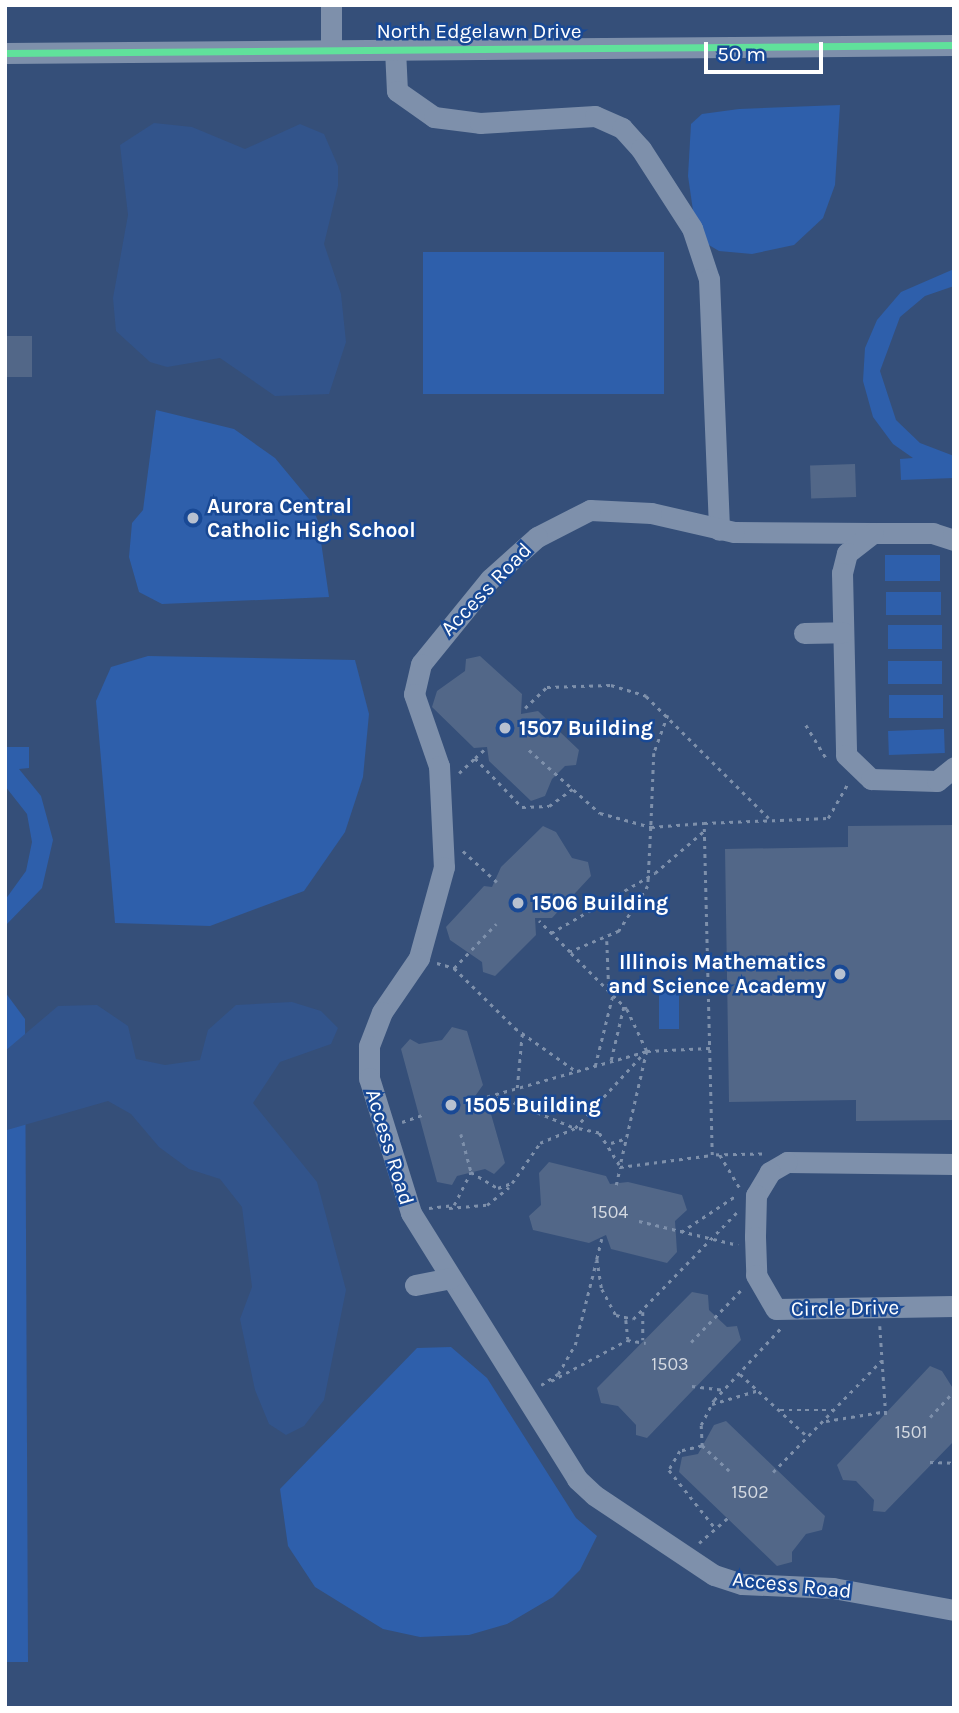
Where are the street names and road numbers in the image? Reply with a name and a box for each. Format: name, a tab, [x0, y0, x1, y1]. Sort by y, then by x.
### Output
street label: North Edgelawn Drive	[376, 18, 582, 44]
street label: Access Road	[435, 537, 537, 641]
street label: Access Road	[360, 1086, 420, 1208]
street label: Circle Drive	[791, 1294, 899, 1322]
street label: Access Road	[731, 1566, 853, 1604]

